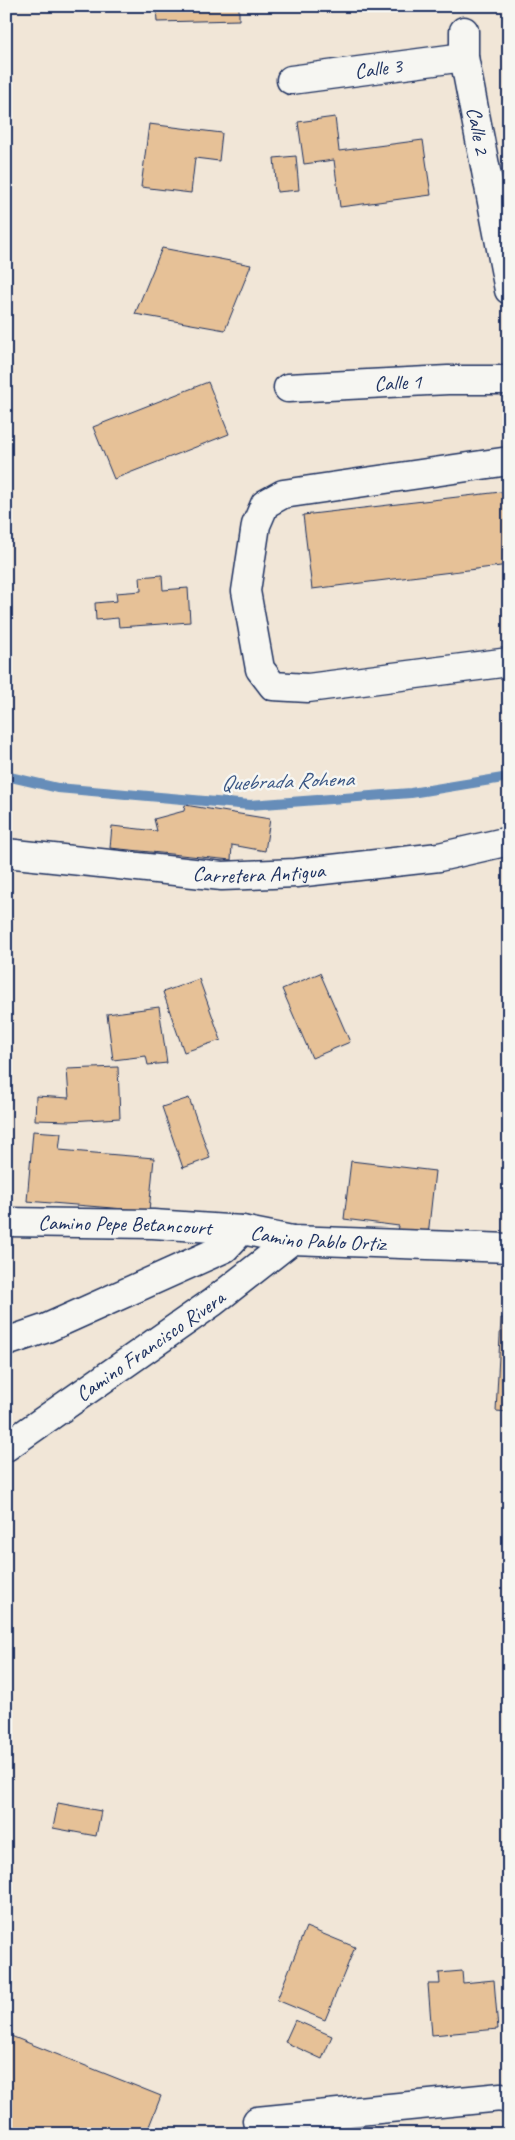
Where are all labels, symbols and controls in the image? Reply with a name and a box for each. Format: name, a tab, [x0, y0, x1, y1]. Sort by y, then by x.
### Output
street label: Calle 3	[353, 52, 405, 84]
street label: Calle 2	[461, 105, 496, 158]
street label: Calle 1	[373, 368, 424, 397]
water label: Quebrada Rohena	[220, 765, 356, 797]
street label: Carretera Antigua	[192, 857, 328, 889]
street label: Camino Pepe Betancourt	[38, 1209, 215, 1241]
street label: Camino Pablo Ortiz	[248, 1219, 388, 1257]
street label: Camino Francisco Rivera	[71, 1283, 232, 1407]

